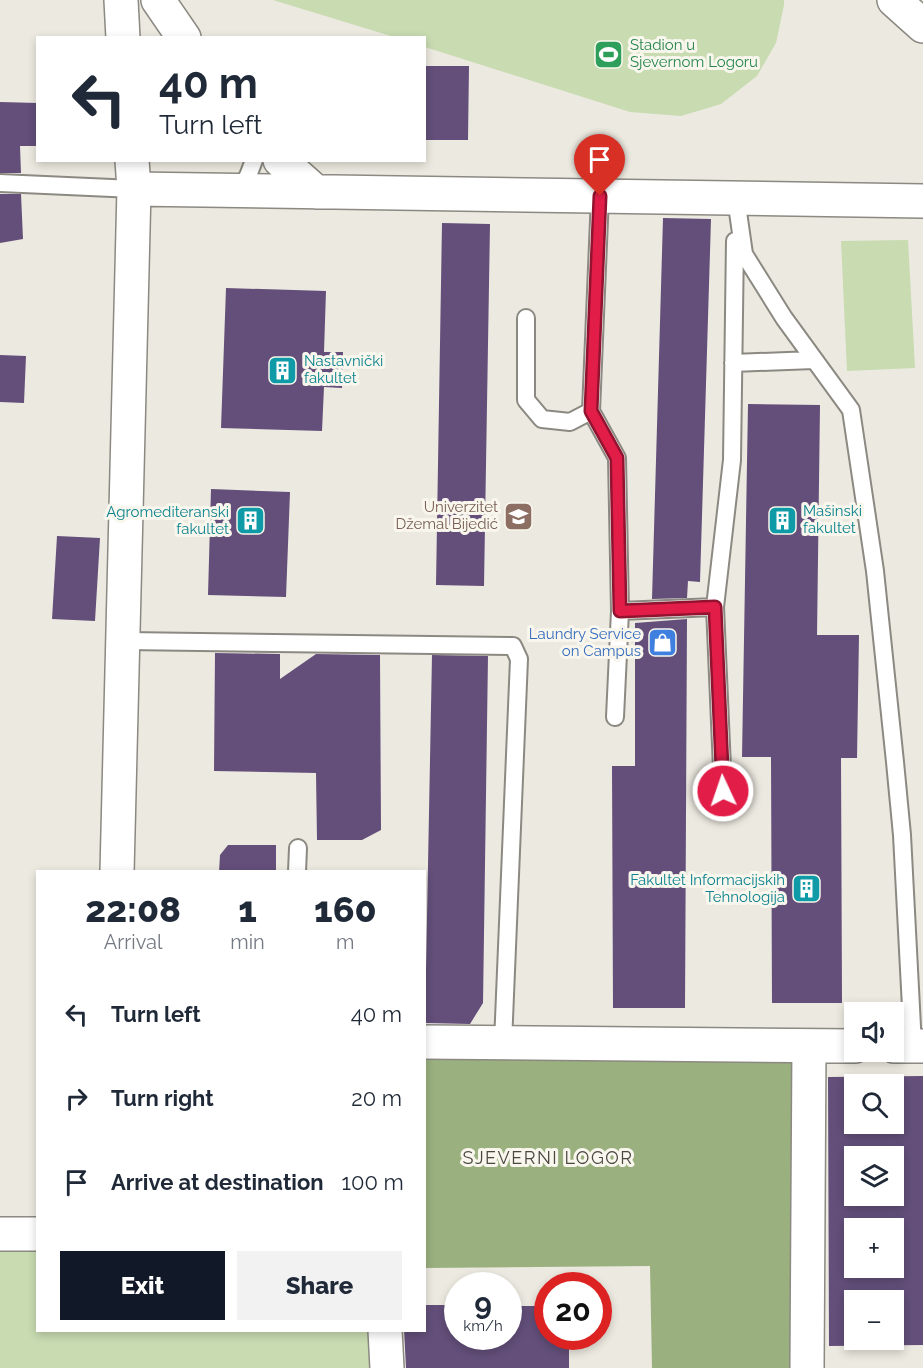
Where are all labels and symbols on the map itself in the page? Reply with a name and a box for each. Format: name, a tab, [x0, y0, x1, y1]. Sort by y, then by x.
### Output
place label: Stadion u Sjevernom Logoru	[630, 36, 758, 71]
sports icon: Stadion u Sjevernom Logoru	[593, 38, 625, 70]
pin	[574, 134, 625, 196]
place label: Nastavnički fakultet	[304, 352, 383, 387]
building icon: Nastavnički fakultet	[267, 354, 299, 386]
place label: Univerzitet Džemal Bijedić	[396, 498, 498, 533]
school or university icon: Univerzitet Džemal Bijedić	[503, 500, 535, 532]
place label: Mašinski fakultet	[803, 502, 862, 537]
place label: Agromediteranski fakultet	[106, 503, 229, 538]
building icon: Mašinski fakultet	[766, 504, 798, 536]
building icon: Agromediteranski fakultet	[234, 505, 266, 537]
place label: Laundry Service on Campus	[529, 625, 641, 660]
shop icon: Laundry Service on Campus	[646, 627, 678, 659]
position arrow	[691, 759, 755, 823]
place label: Fakultet Informacijskih Tehnologija	[630, 871, 785, 906]
building icon: Fakultet Informacijskih Tehnologija	[790, 873, 822, 905]
district label: SJEVERNI LOGOR	[462, 1147, 634, 1168]
speed limit sign: 20	[534, 1272, 612, 1350]

